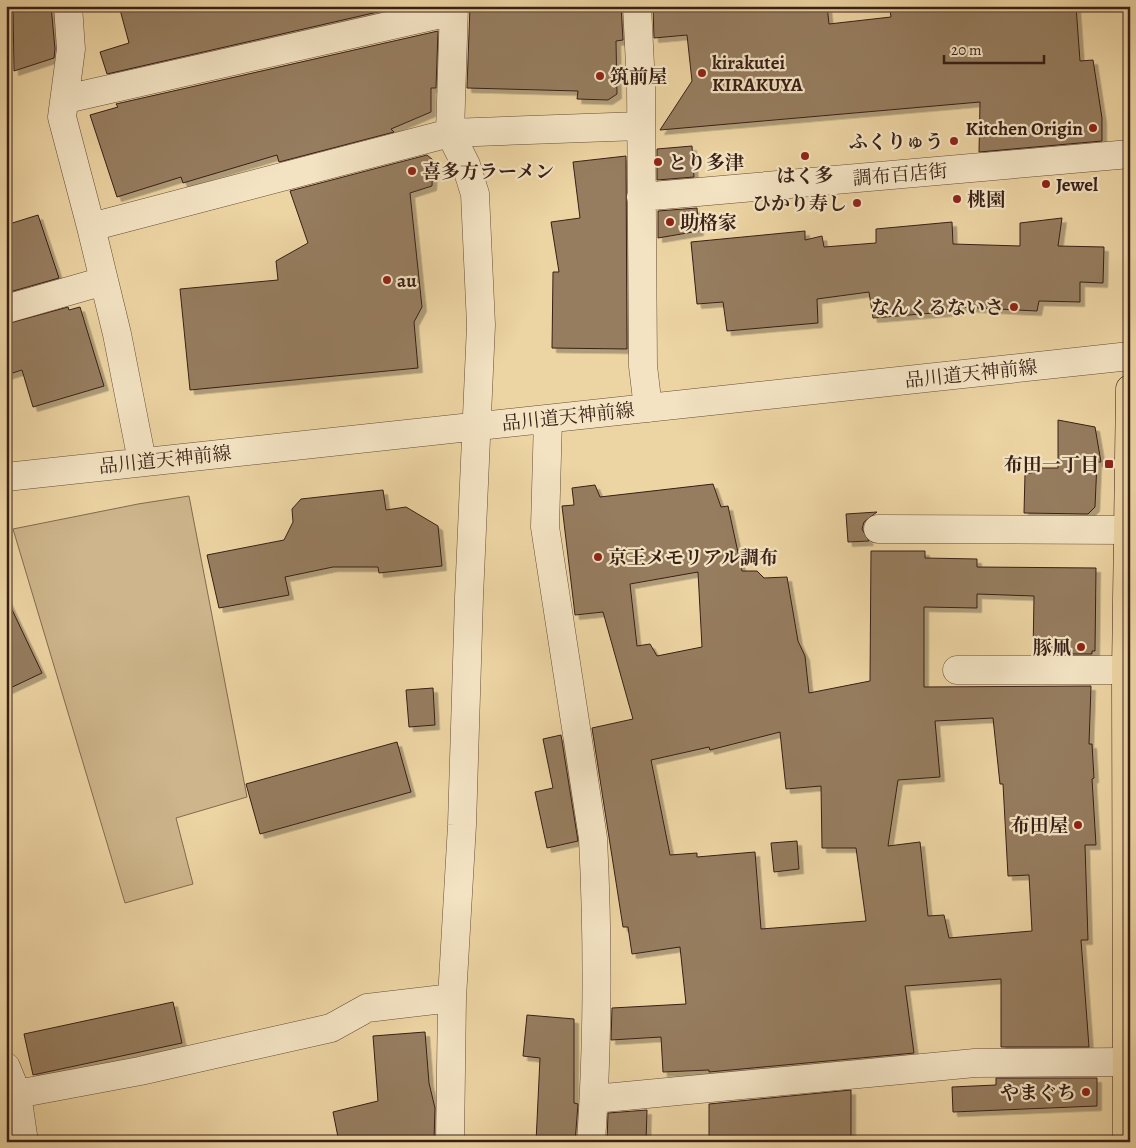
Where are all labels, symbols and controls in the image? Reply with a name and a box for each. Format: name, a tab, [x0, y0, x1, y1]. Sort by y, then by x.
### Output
scale bar	[944, 32, 1044, 64]
text: 20 m	[951, 40, 982, 60]
place label: kirakutei KIRAKUYA	[712, 50, 804, 98]
place label: 筑前屋	[610, 64, 667, 90]
marker: kirakutei KIRAKUYA	[696, 67, 708, 79]
marker: 筑前屋	[594, 70, 606, 82]
place label: Kitchen Origin	[966, 116, 1083, 142]
marker: Kitchen Origin	[1087, 122, 1099, 134]
place label: ふくりゅう	[849, 129, 944, 155]
marker: ふくりゅう	[948, 135, 960, 147]
place label: とり多津	[668, 150, 744, 176]
marker: はく多	[799, 150, 811, 162]
marker: とり多津	[652, 156, 664, 168]
street label: 調布百店街	[852, 158, 949, 192]
place label: 喜多方ラーメン	[422, 159, 554, 185]
place label: はく多	[776, 163, 834, 189]
marker: 喜多方ラーメン	[406, 165, 418, 177]
place label: Jewel	[1056, 172, 1098, 198]
marker: Jewel	[1040, 178, 1052, 190]
place label: 桃園	[967, 187, 1005, 213]
place label: ひかり寿し	[752, 191, 847, 217]
marker: 桃園	[951, 193, 963, 205]
marker: ひかり寿し	[851, 197, 863, 209]
place label: 助格家	[680, 210, 737, 236]
marker: 助格家	[664, 216, 676, 228]
place label: au	[397, 268, 417, 294]
marker: au	[381, 274, 393, 286]
place label: なんくるないさ	[871, 295, 1004, 321]
marker: なんくるないさ	[1008, 301, 1020, 313]
street label: 品川道天神前線	[904, 354, 1039, 394]
street label: 品川道天神前線	[501, 397, 636, 437]
street label: 品川道天神前線	[98, 440, 233, 480]
place label: 布田一丁目	[1004, 452, 1099, 478]
marker: 布田一丁目	[1103, 458, 1115, 470]
place label: 京王メモリアル調布	[608, 545, 778, 571]
marker: 京王メモリアル調布	[592, 551, 604, 563]
place label: 豚凧	[1033, 635, 1071, 661]
marker: 豚凧	[1075, 641, 1087, 653]
place label: 布田屋	[1011, 813, 1068, 839]
marker: 布田屋	[1072, 819, 1084, 831]
place label: やまぐち	[1000, 1080, 1076, 1106]
marker: やまぐち	[1080, 1086, 1092, 1098]

